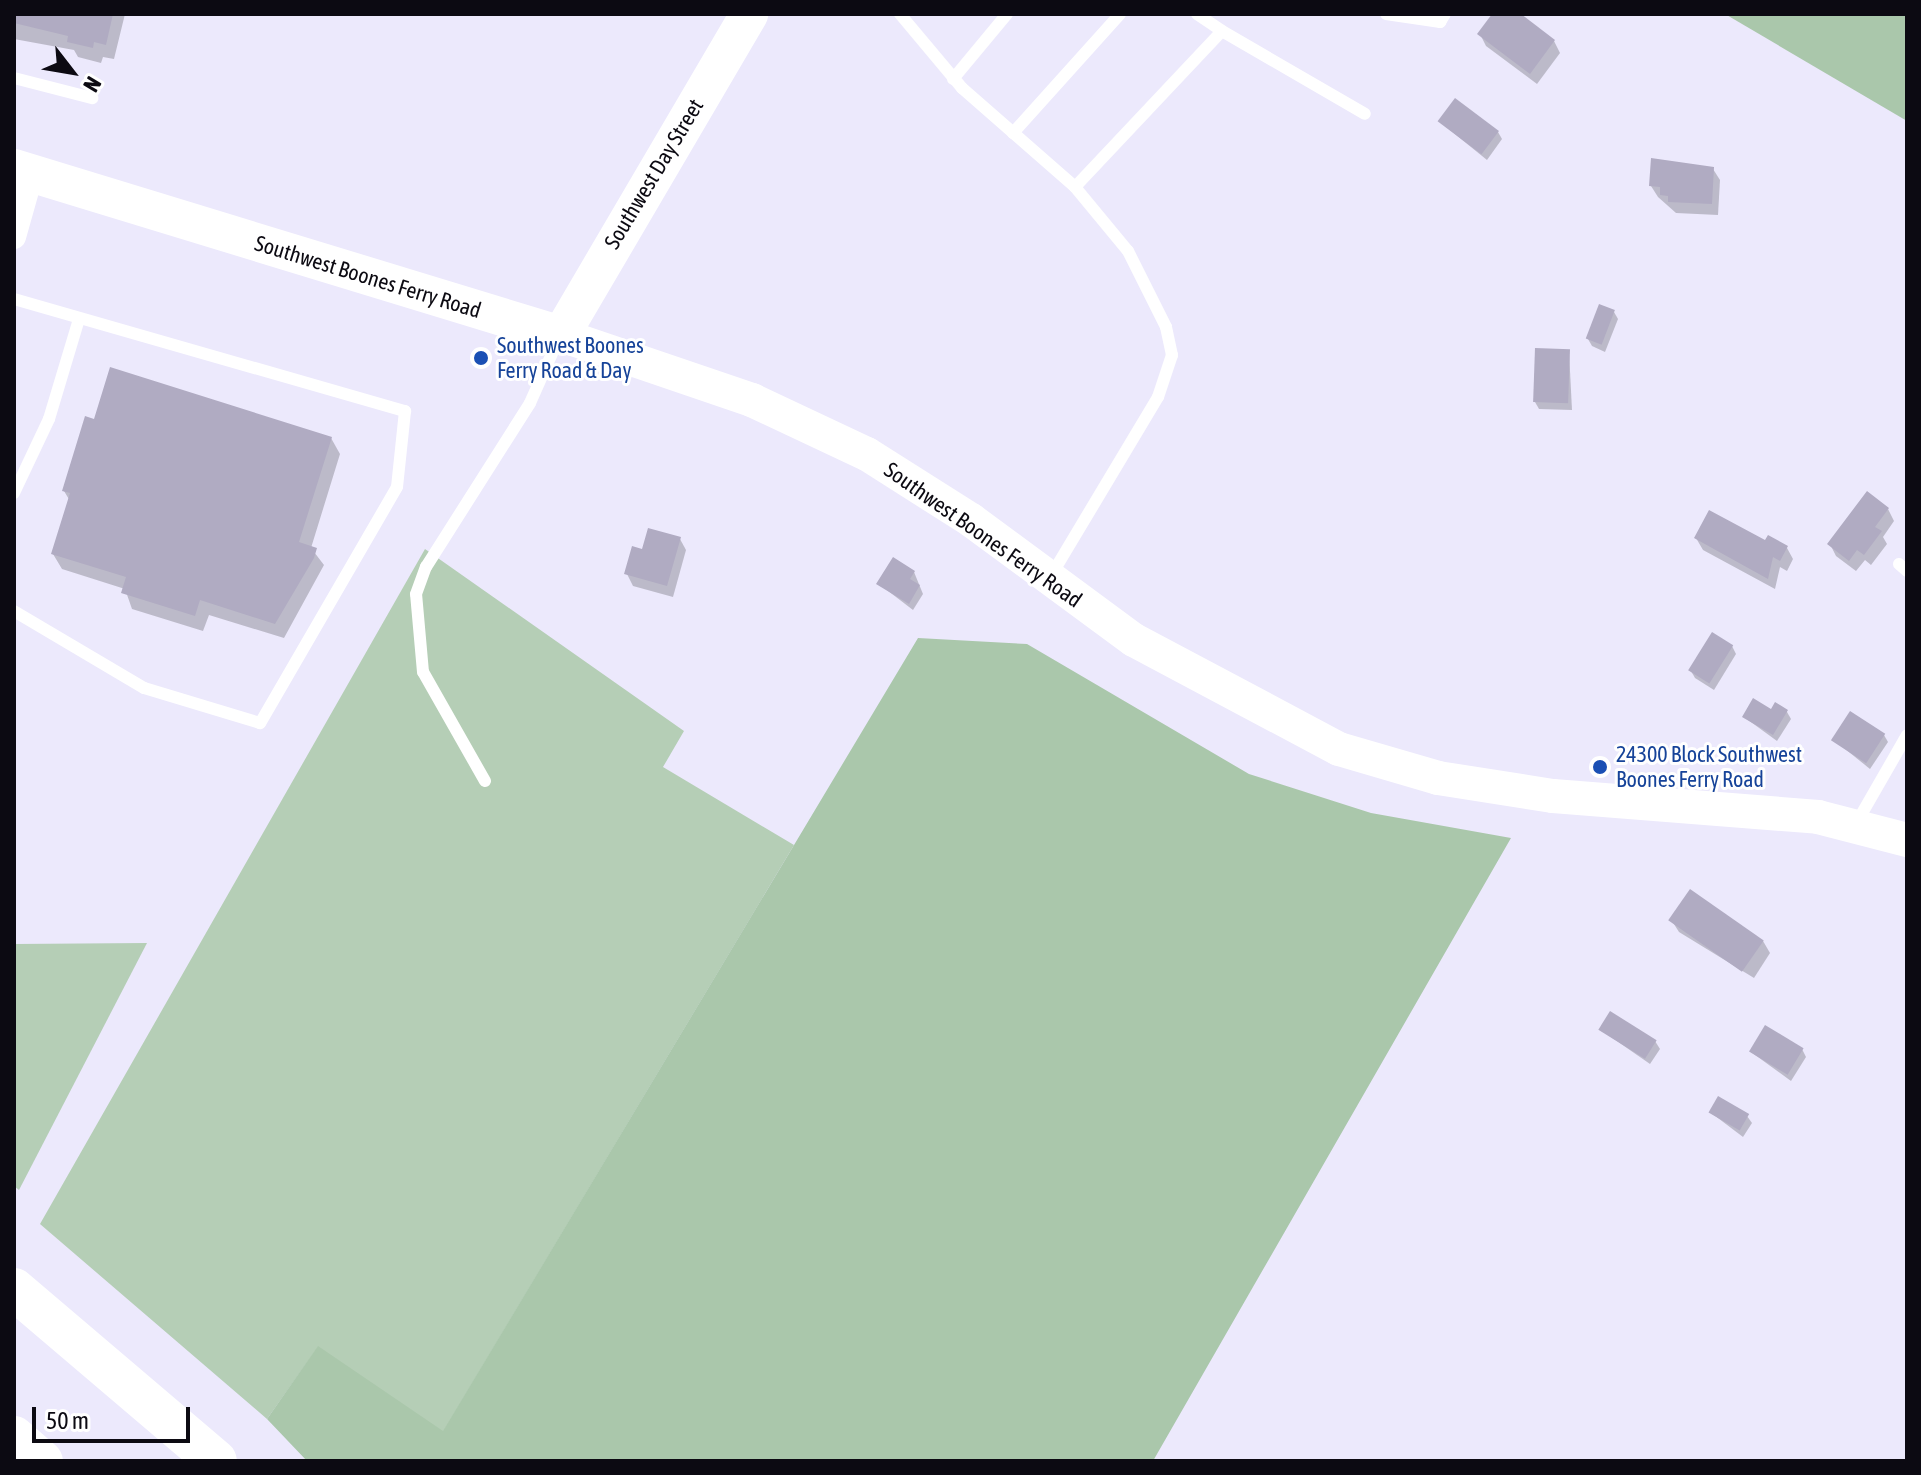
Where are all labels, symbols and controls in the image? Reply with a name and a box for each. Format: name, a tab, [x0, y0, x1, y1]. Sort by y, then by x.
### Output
north arrow	[32, 32, 112, 112]
text: N	[78, 72, 107, 97]
street label: Southwest Day Street	[599, 94, 709, 254]
street label: Southwest Boones Ferry Road	[252, 230, 484, 324]
place label: Southwest Boones Ferry Road & Day	[497, 332, 644, 384]
marker: Southwest Boones Ferry Road & Day	[472, 349, 490, 367]
street label: Southwest Boones Ferry Road	[879, 457, 1087, 613]
place label: 24300 Block Southwest Boones Ferry Road	[1616, 741, 1802, 792]
marker: 24300 Block Southwest Boones Ferry Road	[1591, 758, 1609, 776]
scale bar	[36, 1391, 194, 1441]
text: 50 m	[46, 1407, 89, 1434]

